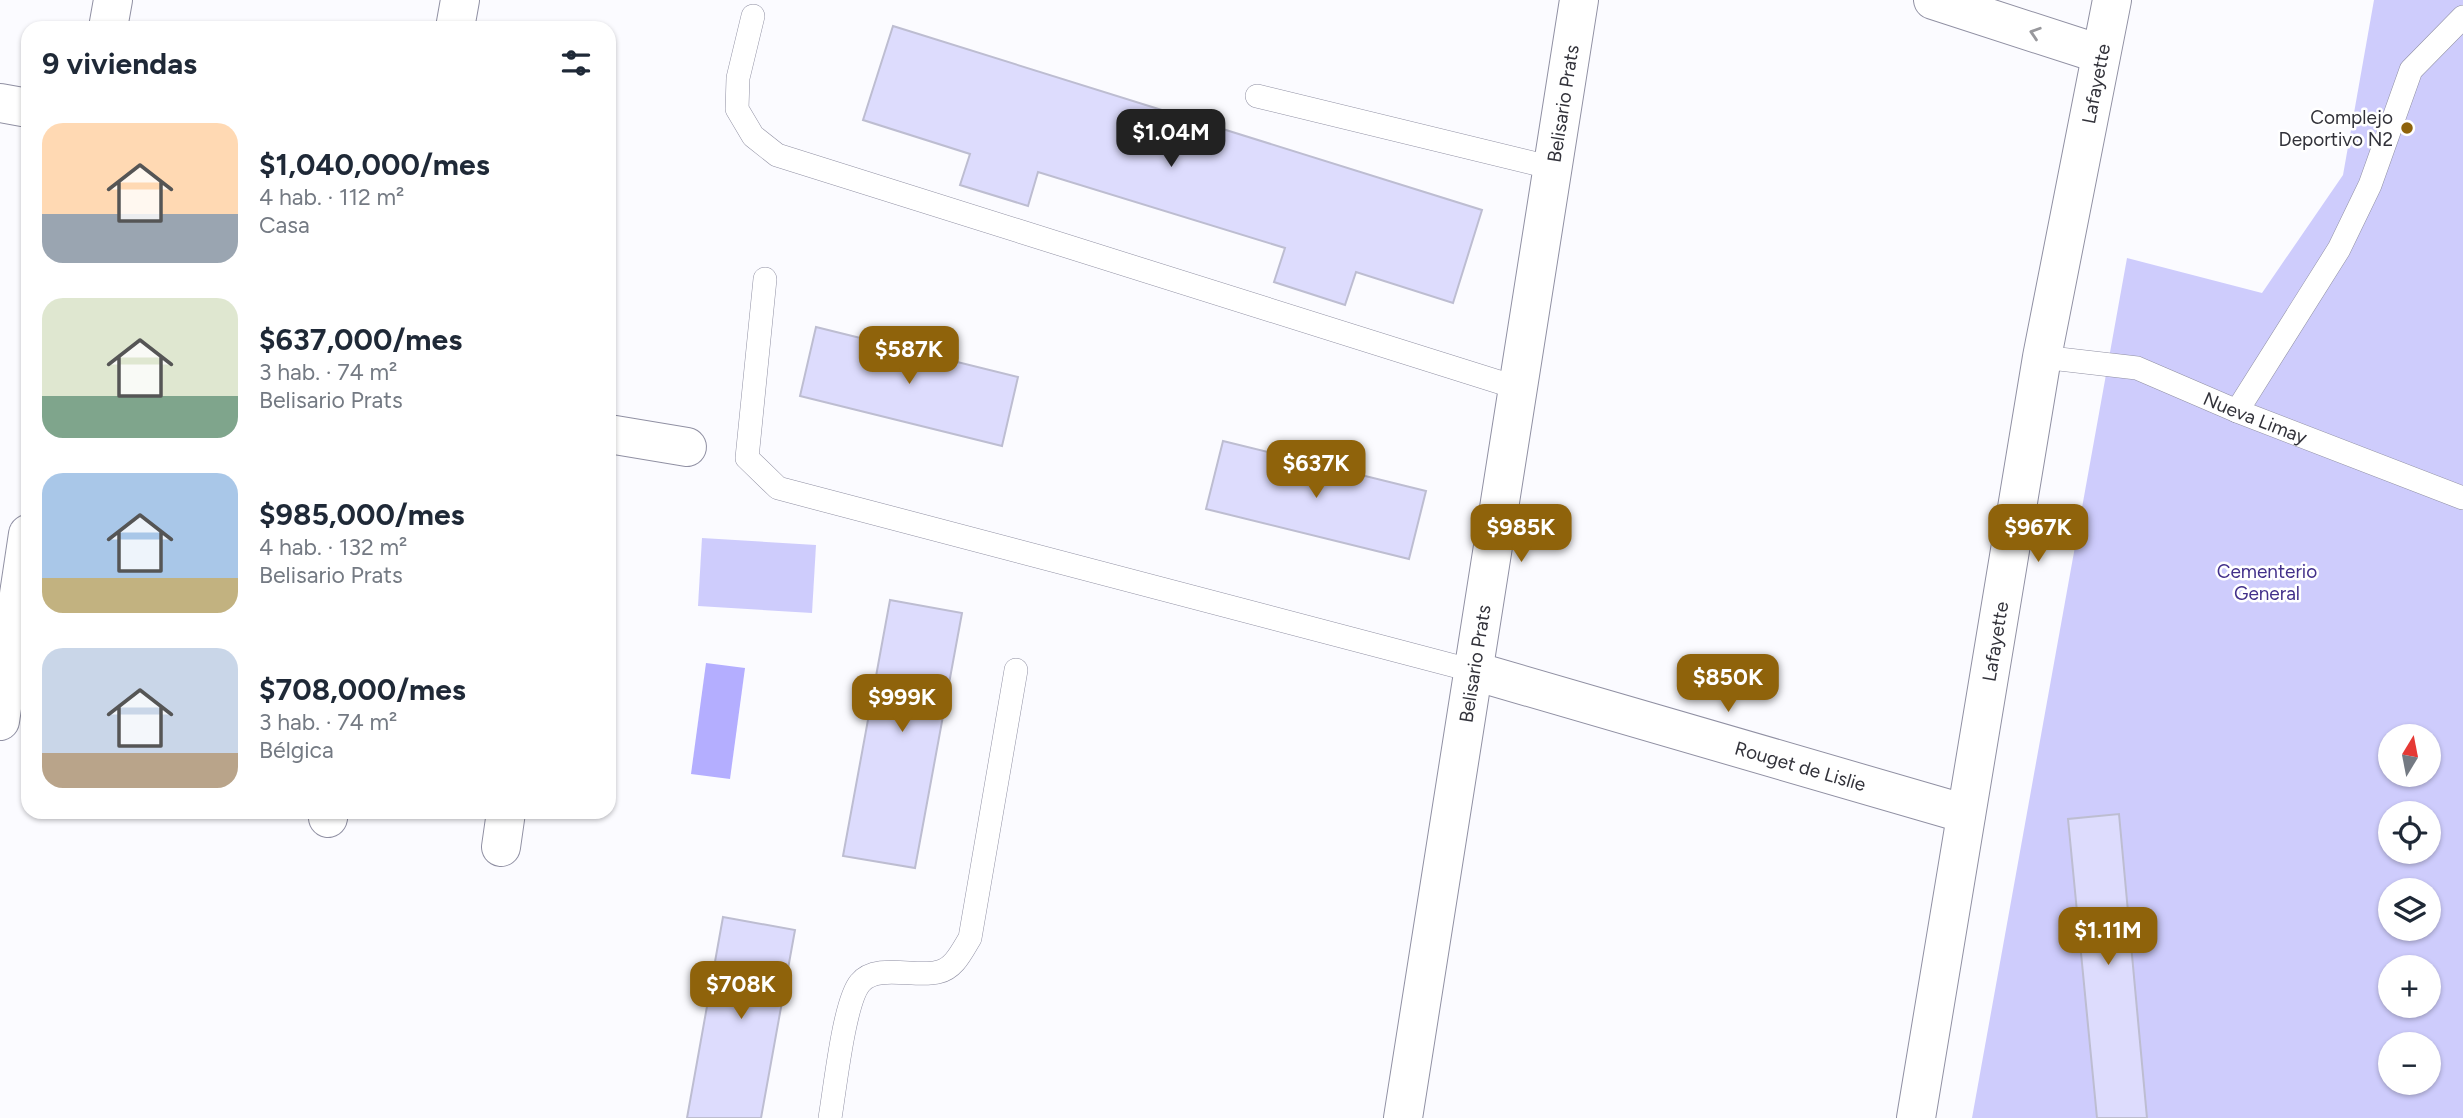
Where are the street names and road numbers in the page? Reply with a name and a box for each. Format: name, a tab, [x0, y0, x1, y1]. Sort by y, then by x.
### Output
street label: Lafayette	[2077, 42, 2115, 126]
street label: Belisario Prats	[1542, 43, 1583, 164]
street label: Nueva Limay	[2200, 386, 2310, 448]
street label: Lafayette	[1977, 600, 2013, 683]
street label: Belisario Prats	[1454, 603, 1495, 724]
street label: Rouget de Lislie	[1732, 736, 1869, 796]

